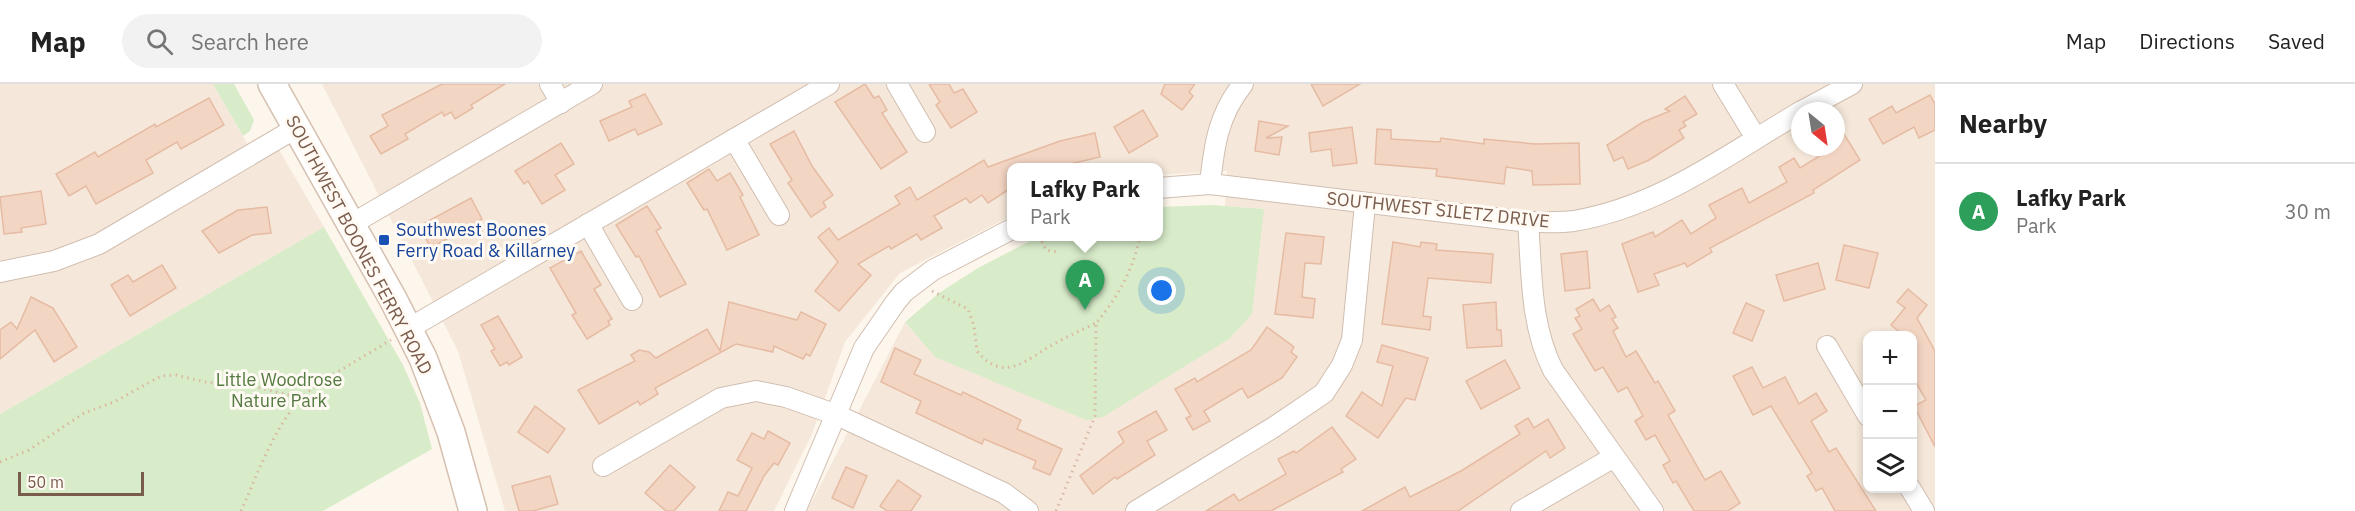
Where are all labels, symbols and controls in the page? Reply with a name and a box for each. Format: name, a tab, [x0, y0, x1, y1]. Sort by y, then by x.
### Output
search box	[122, 14, 542, 68]
text: Map	[30, 23, 86, 60]
icon: search	[143, 25, 176, 58]
text: Search here	[191, 27, 309, 56]
text: Map	[2066, 27, 2106, 55]
text: Directions	[2139, 27, 2235, 55]
text: Saved	[2268, 27, 2325, 55]
north arrow	[1791, 102, 1845, 156]
text: Nearby	[1959, 106, 2047, 140]
street label: SOUTHWEST BOONES FERRY ROAD	[281, 111, 438, 378]
popup	[1007, 163, 1163, 241]
text: Lafky Park	[1030, 174, 1140, 203]
text: Lafky Park	[2016, 183, 2126, 212]
street label: SOUTHWEST SILETZ DRIVE	[1325, 186, 1551, 233]
text: A	[1972, 198, 1985, 225]
text: 30 m	[2285, 198, 2331, 225]
text: Park	[1030, 203, 1071, 230]
text: Park	[2016, 212, 2056, 239]
place label: Southwest Boones Ferry Road & Killarney	[396, 218, 575, 262]
marker: Southwest Boones Ferry Road & Killarney	[377, 233, 391, 247]
pin: A	[1066, 260, 1104, 310]
your location	[1147, 276, 1176, 305]
map controls	[1863, 331, 1917, 493]
button: +	[1863, 331, 1917, 385]
park label: Little Woodrose Nature Park	[216, 368, 342, 412]
button: −	[1863, 385, 1917, 439]
button: layers	[1863, 439, 1917, 493]
scale bar	[18, 469, 144, 496]
text: 50 m	[27, 472, 64, 492]

